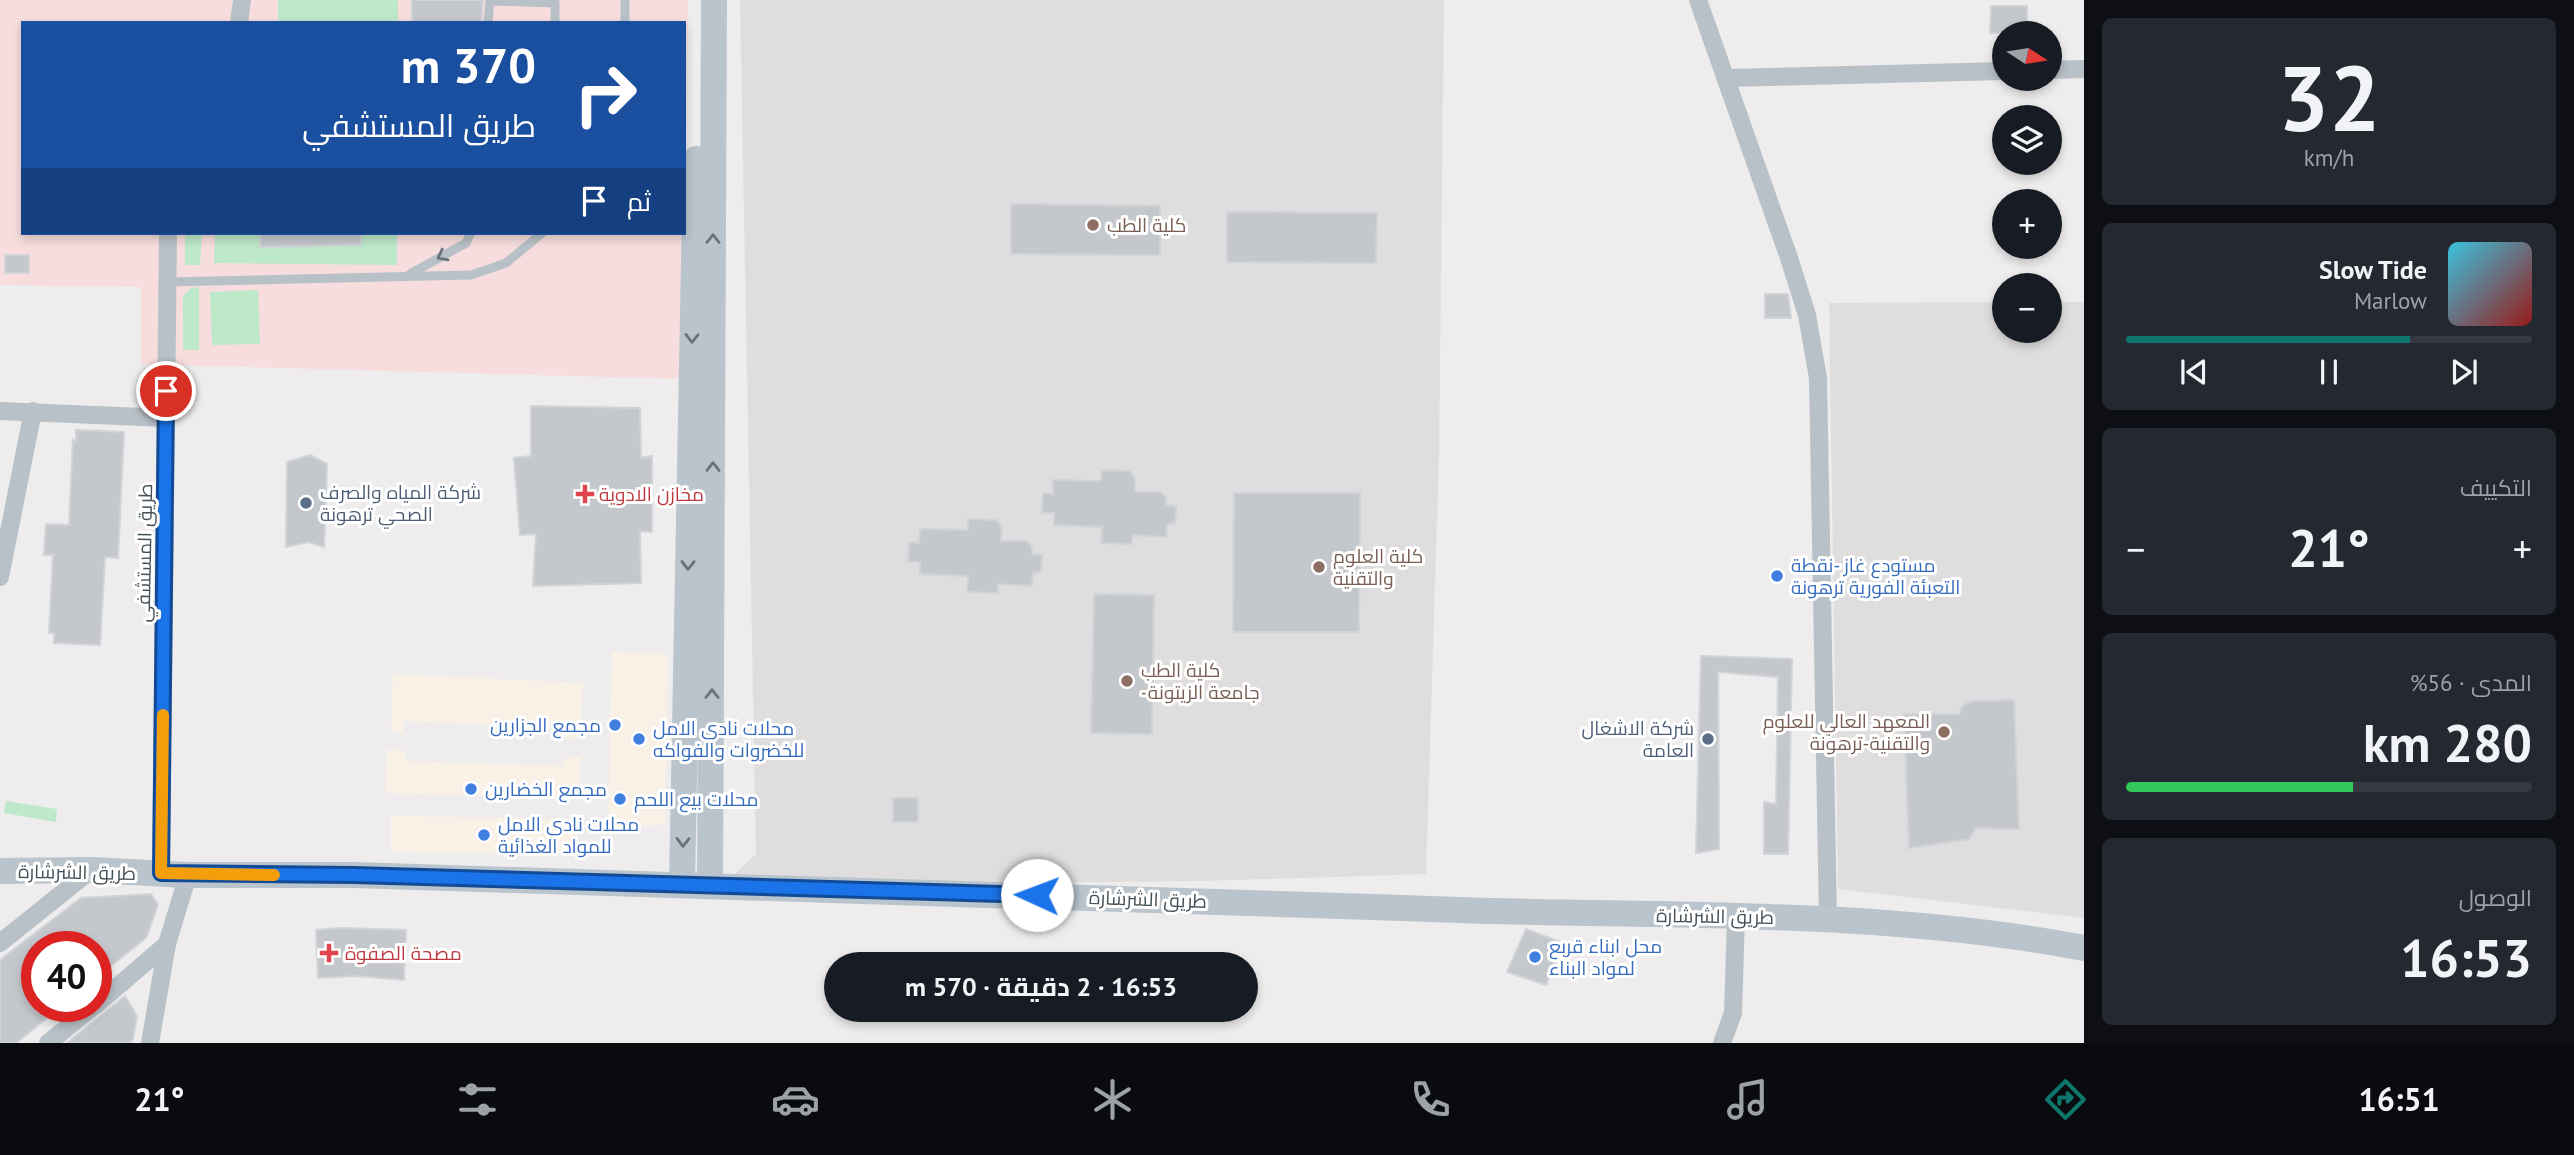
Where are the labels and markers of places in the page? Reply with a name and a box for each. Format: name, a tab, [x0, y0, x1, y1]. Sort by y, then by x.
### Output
place label: كلية الطب	[1107, 213, 1186, 237]
marker: كلية الطب	[1085, 217, 1101, 233]
pin	[136, 361, 196, 421]
place label: شركة المياه والصرف الصحي ترهونة	[320, 480, 481, 529]
place label: مخازن الادوية	[599, 482, 704, 506]
marker: مخازن الادوية	[577, 486, 593, 502]
marker: شركة المياه والصرف الصحي ترهونة	[298, 495, 314, 511]
place label: كلية العلوم والتقنية	[1333, 544, 1423, 590]
place label: مستودع غاز -نقطة التعبئة الفورية ترهونة	[1791, 553, 1960, 599]
marker: كلية العلوم والتقنية	[1311, 559, 1327, 575]
marker: مستودع غاز -نقطة التعبئة الفورية ترهونة	[1769, 568, 1785, 584]
place label: كلية الطب -جامعة الزيتونة	[1141, 658, 1260, 704]
marker: كلية الطب -جامعة الزيتونة	[1119, 673, 1135, 689]
place label: المعهد العالي للعلوم والتقنية-ترهونة	[1763, 709, 1930, 755]
place label: مجمع الجزارين	[490, 713, 601, 739]
place label: محلات نادي الامل للخضروات والفواكه	[653, 716, 804, 762]
place label: شركة الاشغال العامة	[1582, 716, 1694, 762]
marker: مجمع الجزارين	[607, 717, 623, 733]
marker: المعهد العالي للعلوم والتقنية-ترهونة	[1936, 724, 1952, 740]
marker: محلات نادي الامل للخضروات والفواكه	[631, 731, 647, 747]
marker: شركة الاشغال العامة	[1700, 731, 1716, 747]
place label: مجمع الخضارين	[485, 777, 607, 803]
marker: مجمع الخضارين	[463, 781, 479, 797]
place label: محلات بيع اللحم	[634, 787, 758, 813]
marker: محلات بيع اللحم	[612, 791, 628, 807]
place label: محلات نادي الامل للمواد الغذائية	[498, 812, 639, 858]
marker: محلات نادي الامل للمواد الغذائية	[476, 827, 492, 843]
place label: محل ابناء قربع لمواد البناء	[1549, 934, 1662, 980]
place label: مصحة الصفوة	[345, 941, 462, 965]
marker: مصحة الصفوة	[319, 943, 339, 963]
marker: محل ابناء قربع لمواد البناء	[1527, 949, 1543, 965]

